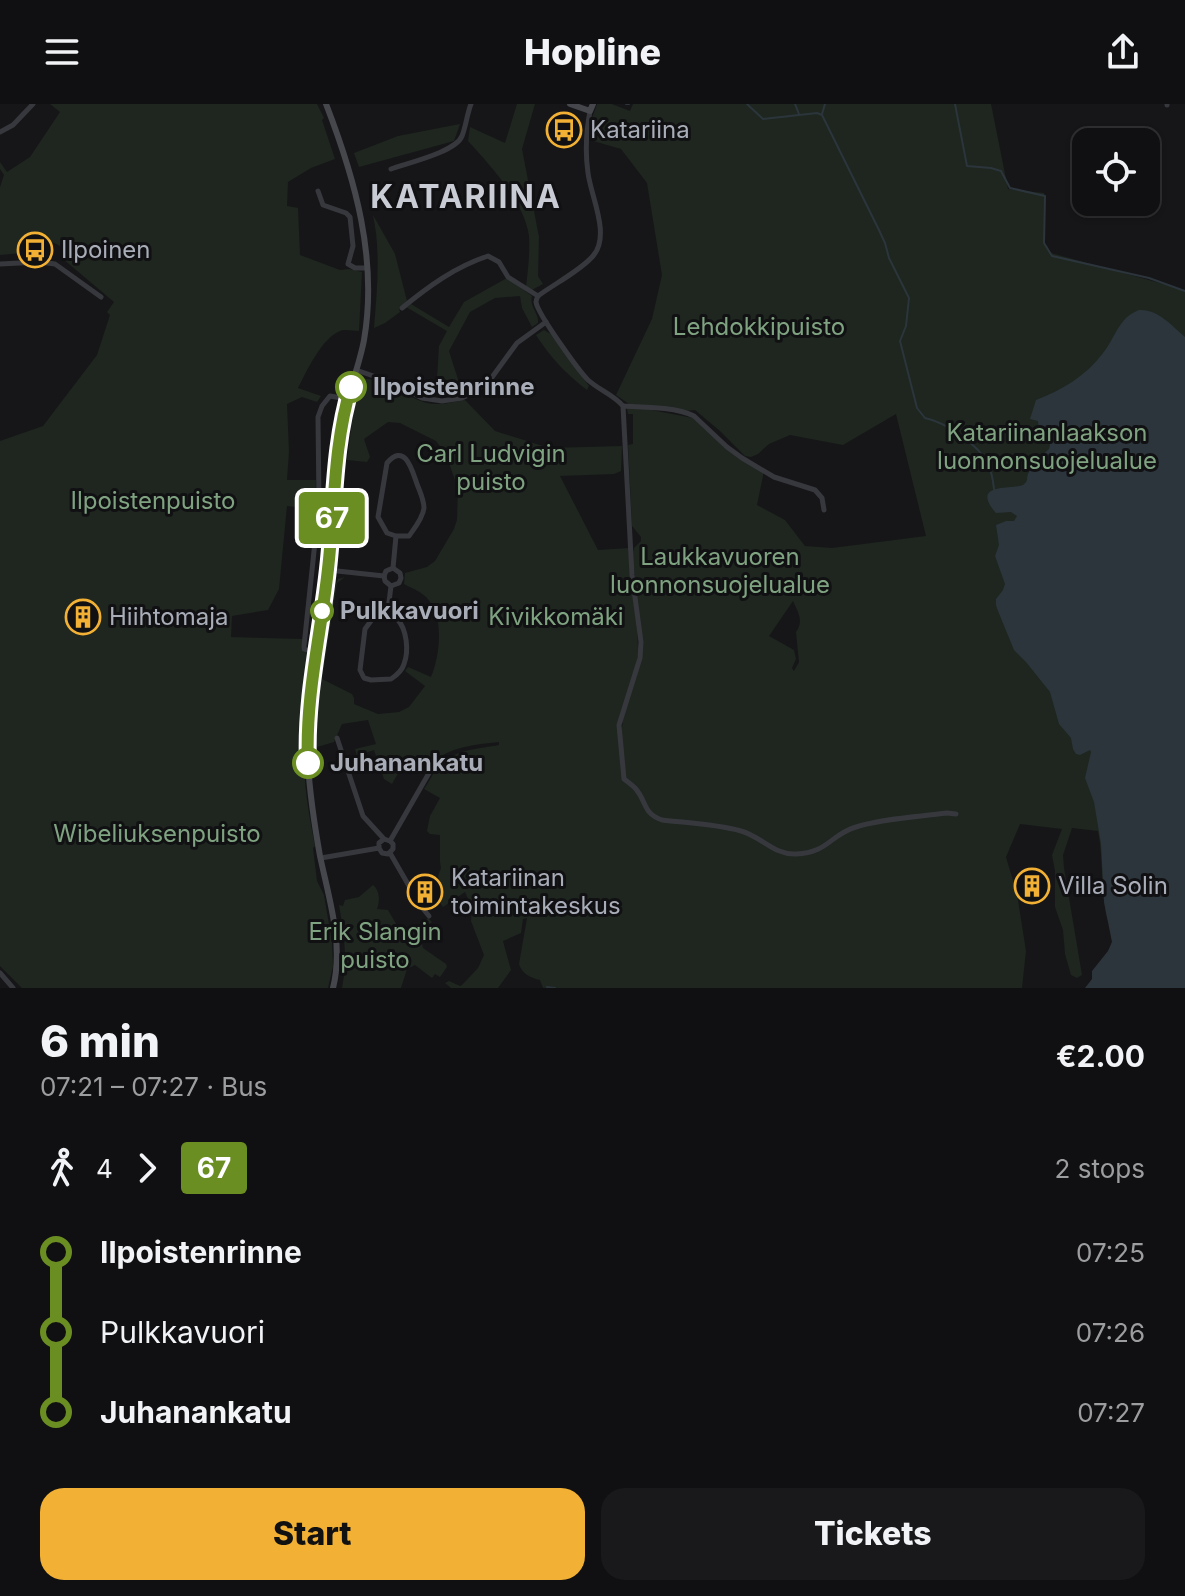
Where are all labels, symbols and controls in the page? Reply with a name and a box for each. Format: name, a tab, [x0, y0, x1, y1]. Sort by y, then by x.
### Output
icon: menu	[40, 30, 84, 74]
text: Hopline	[524, 30, 661, 74]
icon: share	[1101, 30, 1145, 74]
bus stop icon: Katariina	[545, 111, 583, 149]
place label: Katariina	[590, 115, 690, 144]
map controls	[1072, 128, 1160, 216]
button: locate	[1072, 128, 1160, 216]
district label: KATARIINA	[370, 177, 562, 216]
bus stop icon: Ilpoinen	[16, 231, 54, 269]
place label: Ilpoinen	[61, 235, 151, 264]
park label: Lehdokkipuisto	[673, 312, 845, 341]
marker: Ilpoistenrinne	[336, 372, 366, 402]
place label: Ilpoistenrinne	[373, 372, 534, 401]
park label: Katariinanlaakson luonnonsuojelualue	[937, 418, 1157, 475]
park label: Carl Ludvigin puisto	[416, 439, 566, 496]
park label: Ilpoistenpuisto	[71, 486, 236, 515]
line badge: 67	[296, 492, 368, 544]
text: 67	[315, 501, 349, 535]
park label: Laukkavuoren luonnonsuojelualue	[610, 542, 830, 599]
place label: Pulkkavuori	[340, 596, 479, 625]
building icon: Hiihtomaja	[64, 598, 102, 636]
marker: Pulkkavuori	[311, 600, 333, 622]
place label: Hiihtomaja	[109, 602, 228, 631]
park label: Kivikkomäki	[488, 602, 624, 631]
marker: Juhanankatu	[293, 748, 323, 778]
place label: Juhanankatu	[330, 748, 483, 777]
park label: Wibeliuksenpuisto	[53, 819, 261, 848]
place label: Katariinan toimintakeskus	[451, 863, 621, 920]
building icon: Villa Solin	[1013, 867, 1051, 905]
place label: Villa Solin	[1058, 871, 1168, 900]
building icon: Katariinan toimintakeskus	[406, 873, 444, 911]
park label: Erik Slangin puisto	[308, 917, 442, 974]
text: 6 min	[40, 1014, 160, 1068]
text: €2.00	[1056, 1038, 1145, 1074]
text: 07:21 – 07:27 · Bus	[40, 1071, 267, 1102]
icon: walk	[40, 1146, 84, 1190]
icon: forward	[125, 1146, 169, 1190]
text: 67	[197, 1151, 231, 1185]
text: 4	[96, 1153, 113, 1184]
text: 2 stops	[1055, 1153, 1145, 1184]
text: Ilpoistenrinne	[100, 1234, 302, 1270]
text: 07:25	[1076, 1237, 1145, 1268]
text: Pulkkavuori	[100, 1314, 265, 1350]
text: 07:26	[1076, 1317, 1145, 1348]
text: Juhanankatu	[100, 1394, 292, 1430]
text: 07:27	[1077, 1397, 1145, 1428]
button: Start	[40, 1488, 585, 1580]
button: Tickets	[601, 1488, 1145, 1580]

